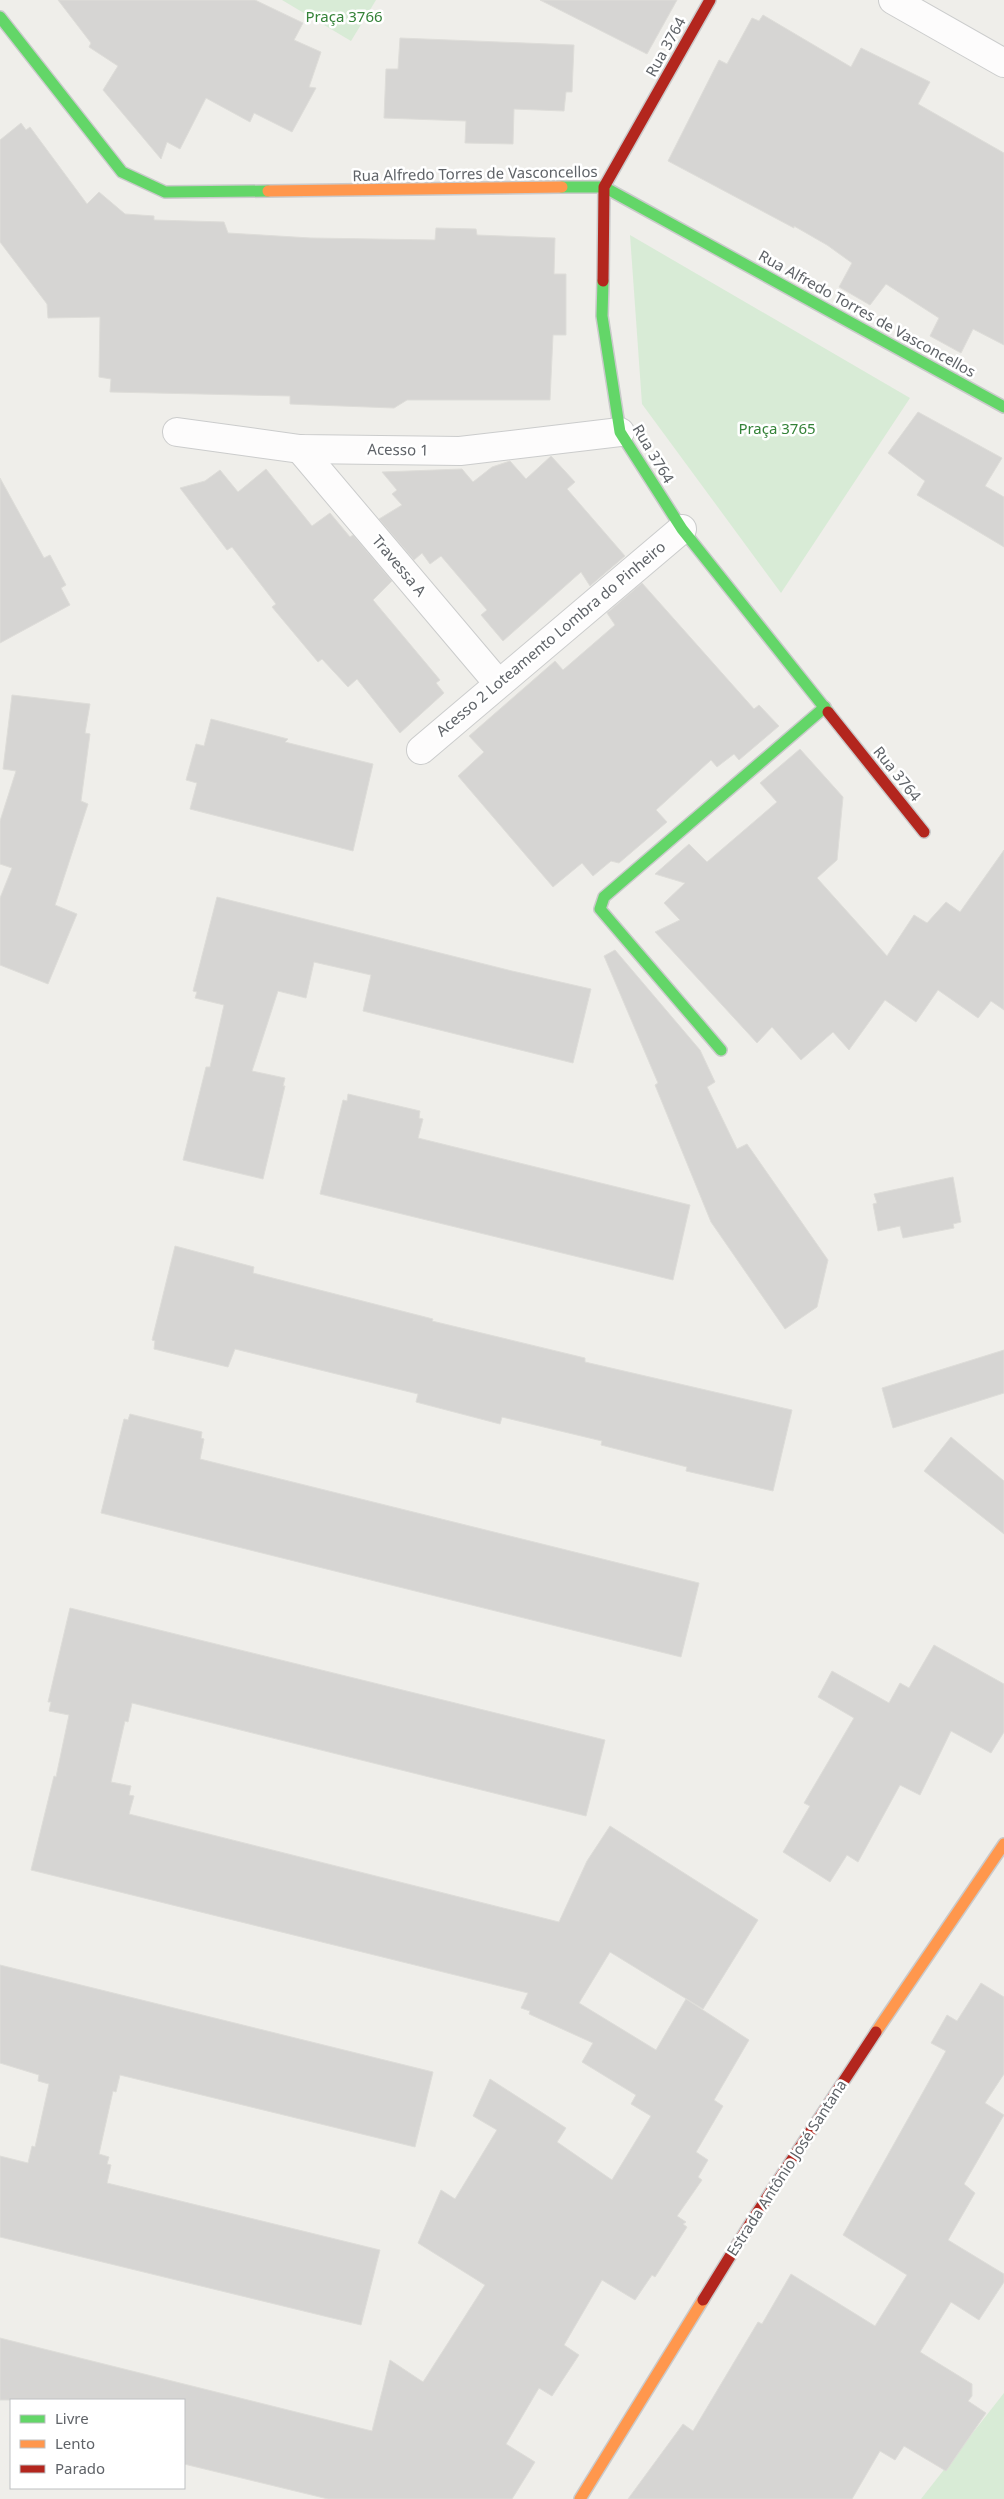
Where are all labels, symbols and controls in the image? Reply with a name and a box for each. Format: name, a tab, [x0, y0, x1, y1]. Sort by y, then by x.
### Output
park label: Praça 3766	[305, 6, 383, 26]
street label: Rua 3764	[641, 13, 690, 80]
street label: Rua Alfredo Torres de Vasconcellos	[352, 161, 598, 185]
street label: Rua Alfredo Torres de Vasconcellos	[755, 245, 980, 381]
park label: Praça 3765	[738, 418, 816, 438]
street label: Rua 3764	[628, 420, 679, 487]
street label: Acesso 1	[367, 438, 429, 460]
street label: Travessa A	[368, 530, 432, 601]
street label: Acesso 2 Loteamento Lombra do Pinheiro	[431, 536, 669, 740]
street label: Rua 3764	[869, 742, 926, 805]
street label: Estrada Antônio José Santana	[722, 2075, 851, 2259]
legend	[10, 2399, 185, 2489]
text: Livre	[55, 2408, 89, 2428]
text: Lento	[55, 2433, 95, 2453]
text: Parado	[55, 2458, 105, 2478]

